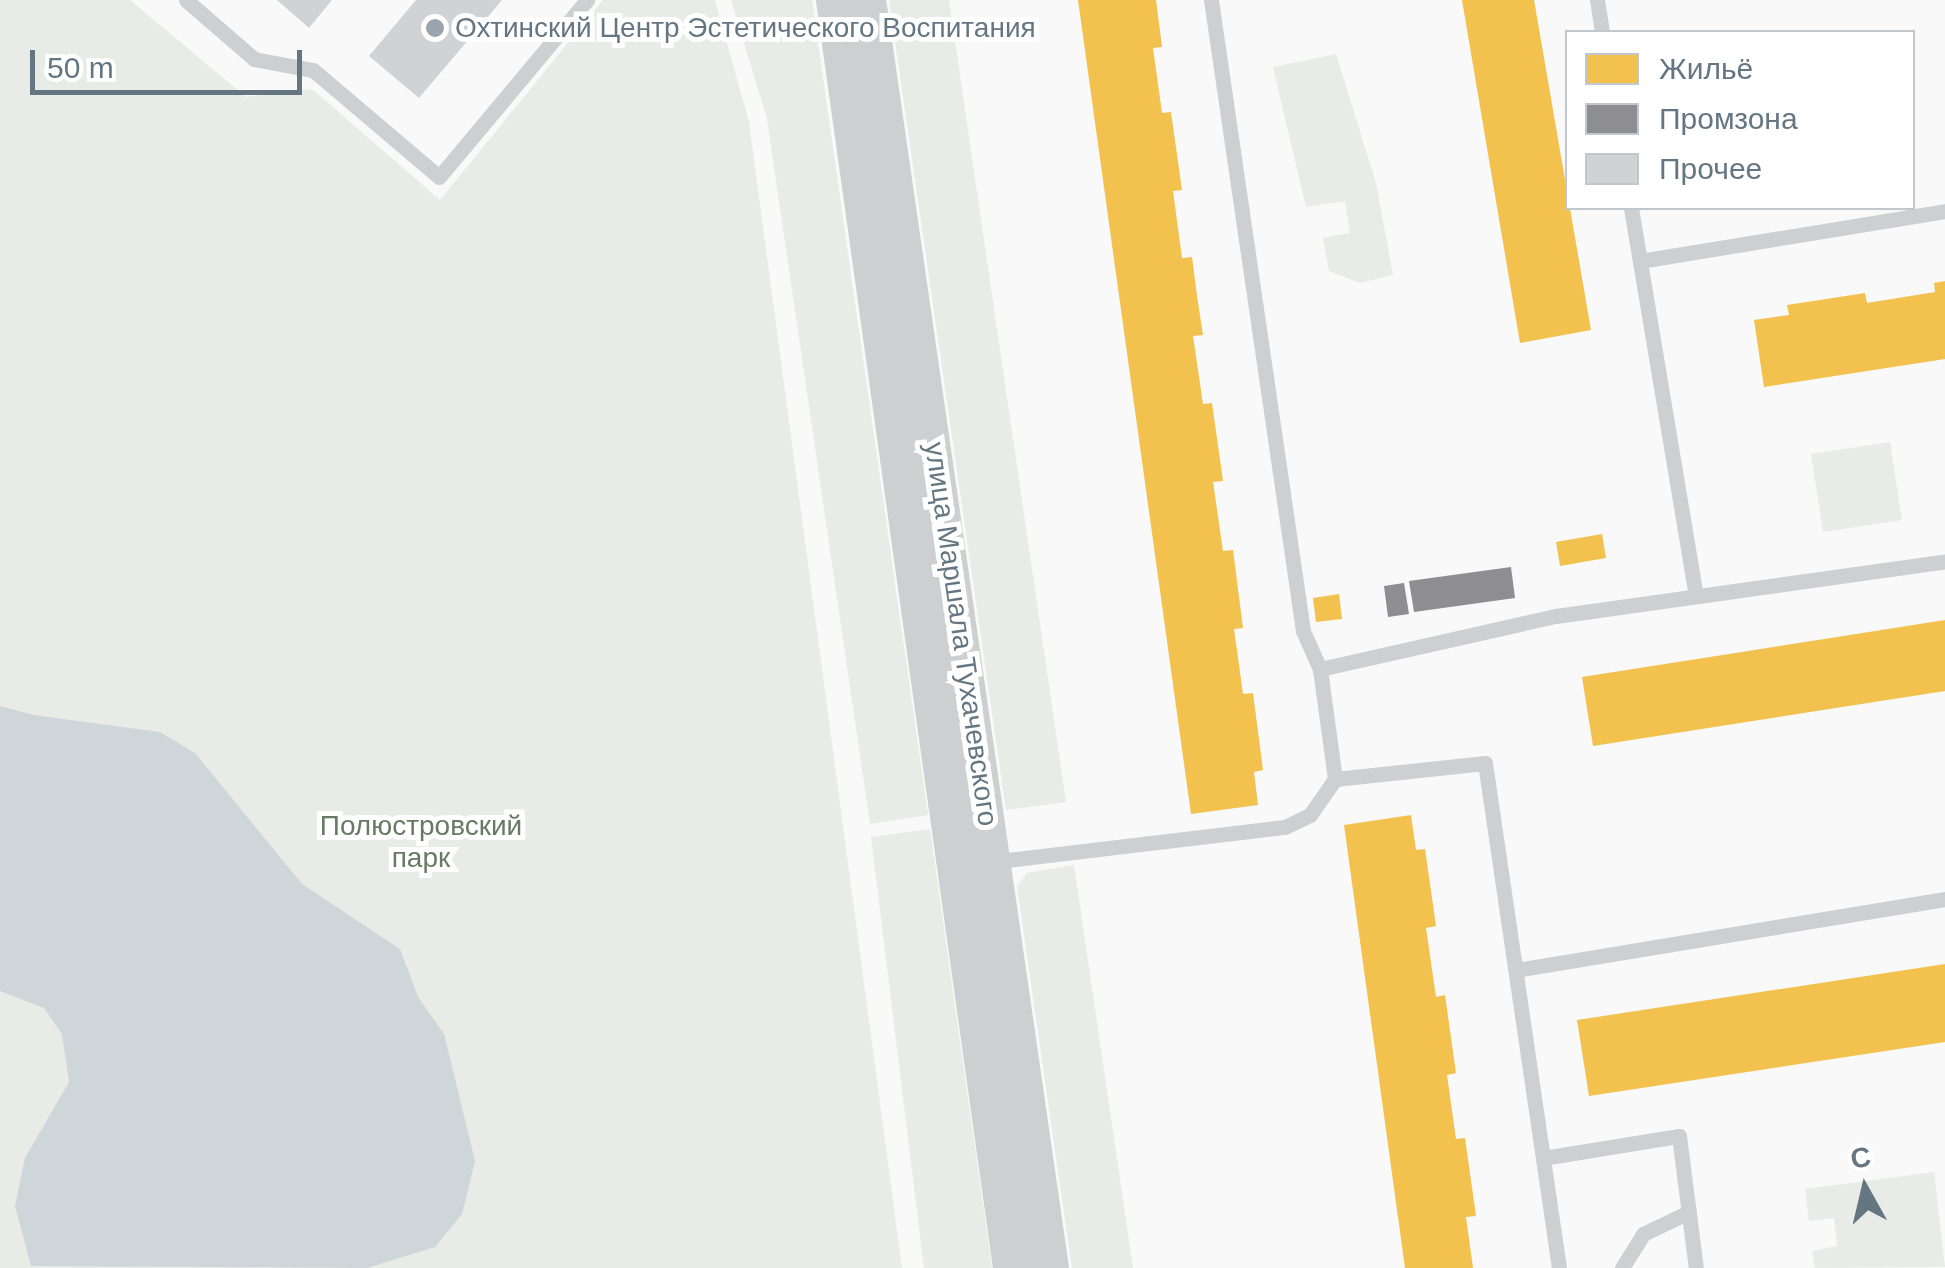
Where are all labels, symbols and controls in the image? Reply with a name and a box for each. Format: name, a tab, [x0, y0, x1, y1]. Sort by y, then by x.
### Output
place label: Охтинский Центр Эстетического Воспитания	[455, 11, 1036, 45]
marker: Охтинский Центр Эстетического Воспитания	[424, 17, 446, 39]
scale bar	[35, 30, 308, 92]
legend	[1565, 30, 1915, 210]
text: 50 m	[47, 51, 114, 84]
text: Жильё	[1659, 52, 1753, 85]
text: Промзона	[1659, 102, 1798, 135]
text: Прочее	[1659, 152, 1762, 185]
street label: улица Маршала Тухачевского	[917, 440, 1005, 828]
park label: Полюстровский парк	[320, 809, 522, 875]
north arrow	[1815, 1138, 1915, 1238]
text: С	[1849, 1141, 1873, 1175]

